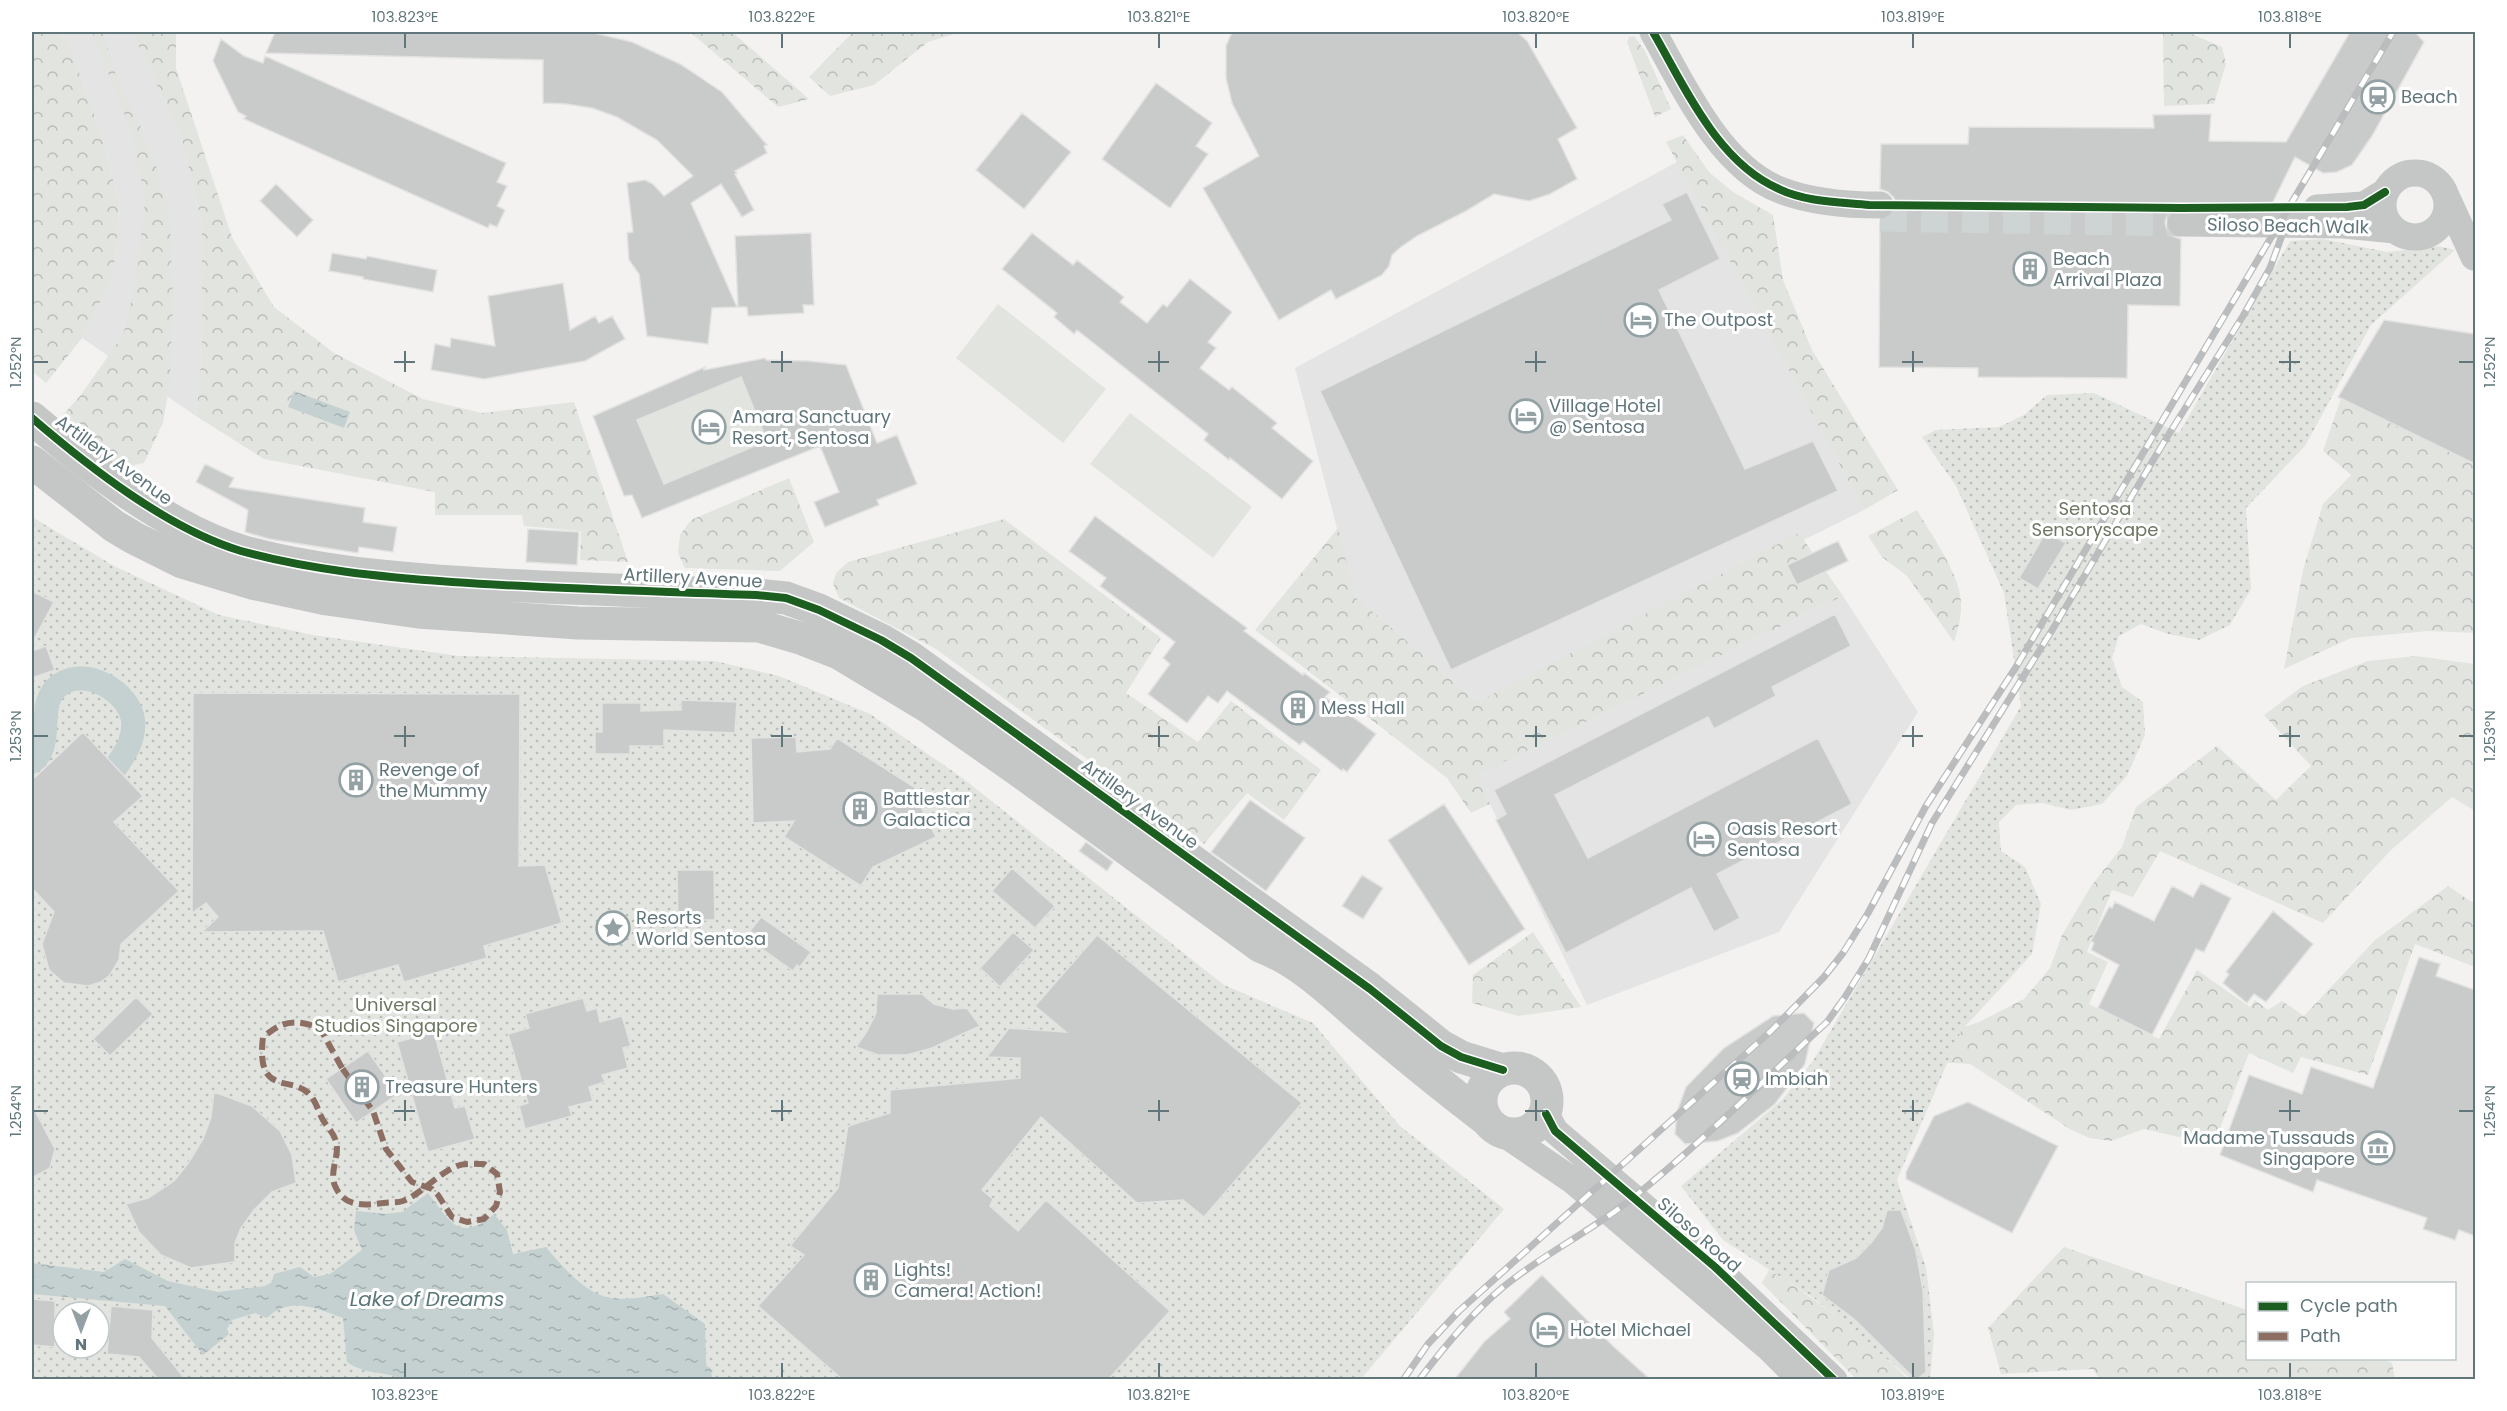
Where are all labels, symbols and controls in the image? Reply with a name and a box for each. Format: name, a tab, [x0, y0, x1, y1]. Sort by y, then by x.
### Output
text: 103.823°E	[372, 6, 438, 27]
text: 103.822°E	[749, 6, 815, 27]
text: 103.821°E	[1128, 6, 1190, 27]
text: 103.820°E	[1502, 6, 1570, 27]
text: 103.819°E	[1881, 6, 1945, 27]
text: 103.818°E	[2258, 6, 2322, 27]
station icon: Beach	[2360, 79, 2396, 115]
place label: Beach	[2401, 84, 2458, 109]
street label: Siloso Beach Walk	[2207, 212, 2370, 239]
place label: Beach Arrival Plaza	[2053, 246, 2162, 292]
building icon: Beach Arrival Plaza	[2012, 251, 2048, 287]
hotel icon: The Outpost	[1623, 302, 1659, 338]
place label: The Outpost	[1664, 307, 1773, 332]
text: 1.252°N	[5, 336, 26, 388]
text: 1.252°N	[2479, 336, 2500, 388]
place label: Village Hotel @ Sentosa	[1549, 393, 1661, 439]
hotel icon: Village Hotel @ Sentosa	[1508, 398, 1544, 434]
place label: Amara Sanctuary Resort, Sentosa	[732, 404, 891, 450]
street label: Artillery Avenue	[51, 409, 178, 511]
hotel icon: Amara Sanctuary Resort, Sentosa	[691, 409, 727, 445]
park label: Sentosa Sensoryscape	[2032, 496, 2158, 542]
street label: Artillery Avenue	[623, 561, 763, 594]
building icon: Mess Hall	[1280, 690, 1316, 726]
place label: Mess Hall	[1321, 695, 1405, 720]
text: 1.253°N	[5, 710, 26, 762]
text: 1.253°N	[2479, 710, 2500, 762]
street label: Artillery Avenue	[1077, 753, 1204, 855]
place label: Revenge of the Mummy	[379, 757, 487, 803]
building icon: Revenge of the Mummy	[338, 762, 374, 798]
place label: Battlestar Galactica	[883, 786, 971, 832]
building icon: Battlestar Galactica	[842, 791, 878, 827]
place label: Oasis Resort Sentosa	[1727, 816, 1838, 862]
hotel icon: Oasis Resort Sentosa	[1686, 821, 1722, 857]
place label: Resorts World Sentosa	[636, 905, 766, 951]
place icon: Resorts World Sentosa	[595, 910, 631, 946]
park label: Universal Studios Singapore	[314, 992, 478, 1038]
station icon: Imbiah	[1724, 1061, 1760, 1097]
place label: Imbiah	[1765, 1066, 1828, 1091]
building icon: Treasure Hunters	[344, 1069, 380, 1105]
place label: Treasure Hunters	[385, 1074, 538, 1099]
text: 1.254°N	[5, 1085, 26, 1137]
text: 1.254°N	[2479, 1085, 2500, 1137]
place label: Madame Tussauds Singapore	[2183, 1125, 2355, 1171]
museum icon: Madame Tussauds Singapore	[2360, 1130, 2396, 1166]
street label: Siloso Road	[1652, 1191, 1747, 1278]
place label: Lights! Camera! Action!	[894, 1257, 1041, 1303]
building icon: Lights! Camera! Action!	[853, 1262, 889, 1298]
legend	[2246, 1282, 2456, 1360]
water label: Lake of Dreams	[350, 1285, 504, 1313]
text: Cycle path	[2300, 1293, 2398, 1318]
north arrow	[51, 1300, 111, 1360]
hotel icon: Hotel Michael	[1529, 1312, 1565, 1348]
place label: Hotel Michael	[1570, 1317, 1691, 1342]
text: Path	[2300, 1323, 2341, 1348]
text: N	[75, 1333, 87, 1356]
text: 103.823°E	[372, 1384, 438, 1405]
text: 103.822°E	[749, 1384, 815, 1405]
text: 103.821°E	[1128, 1384, 1190, 1405]
text: 103.820°E	[1502, 1384, 1570, 1405]
text: 103.819°E	[1881, 1384, 1945, 1405]
text: 103.818°E	[2258, 1384, 2322, 1405]

